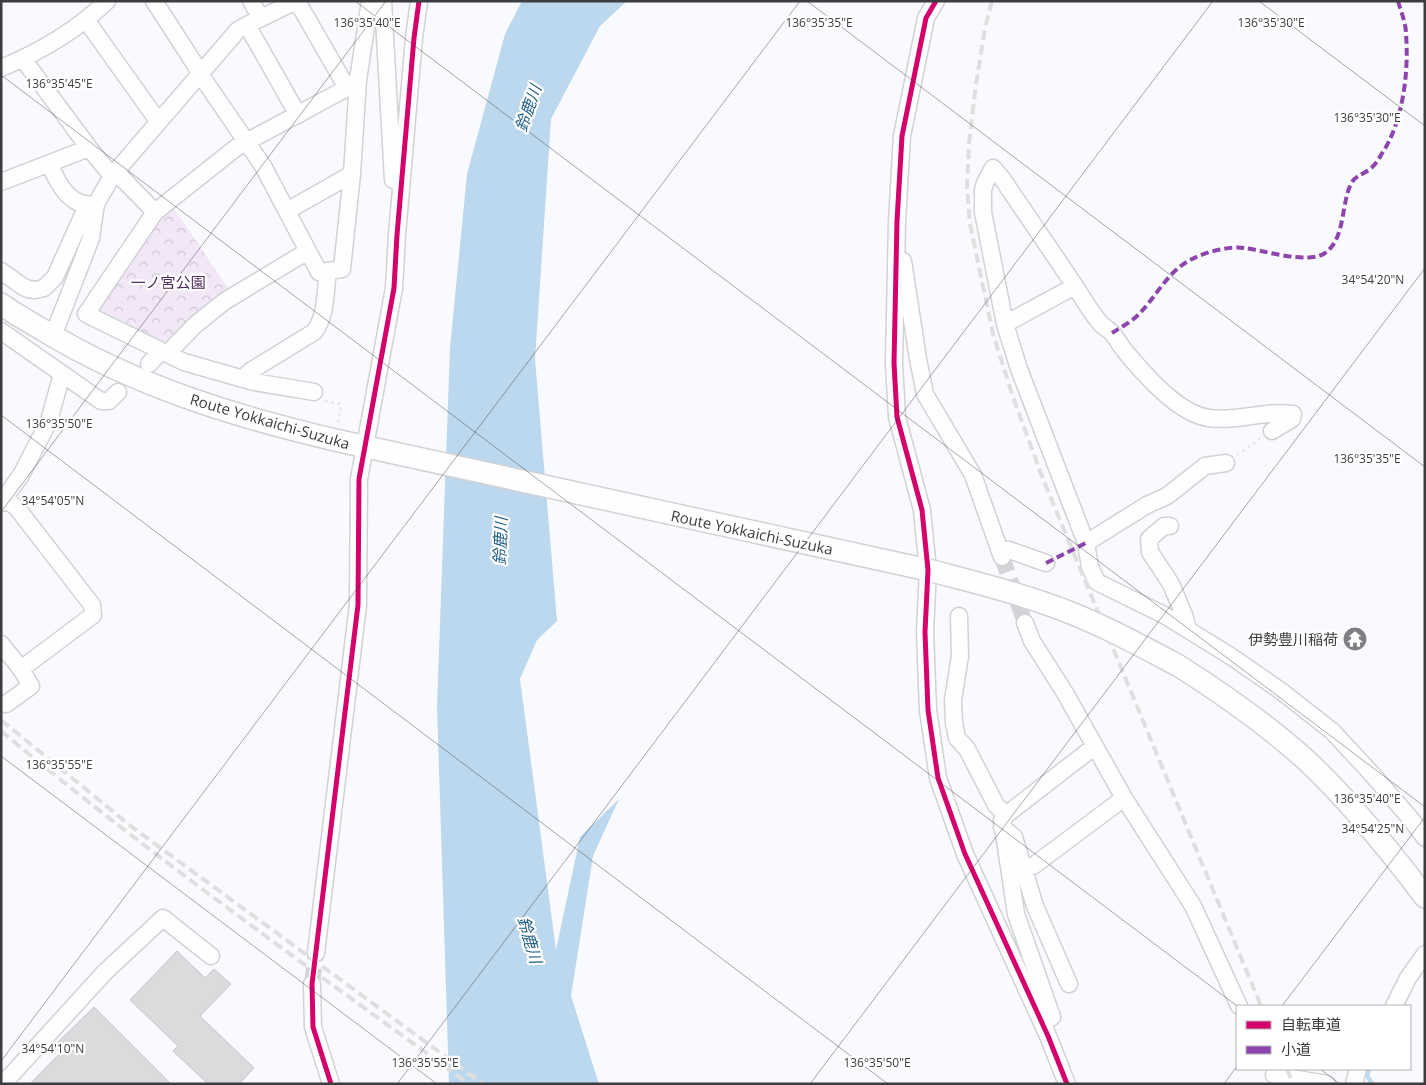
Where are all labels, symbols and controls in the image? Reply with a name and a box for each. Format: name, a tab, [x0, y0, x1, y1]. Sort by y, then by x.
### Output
text: 136°35'40"E	[333, 14, 401, 31]
text: 136°35'35"E	[785, 14, 853, 31]
text: 136°35'30"E	[1237, 14, 1305, 31]
text: 136°35'45"E	[25, 75, 93, 92]
water label: 鈴鹿川	[510, 80, 547, 134]
text: 136°35'30"E	[1333, 109, 1401, 126]
text: 34°54'20"N	[1342, 271, 1404, 288]
park label: 一ノ宮公園	[130, 272, 206, 292]
street label: Route Yokkaichi-Suzuka	[188, 389, 352, 453]
text: 136°35'50"E	[25, 415, 93, 432]
text: 136°35'35"E	[1333, 450, 1401, 467]
text: 34°54'05"N	[22, 492, 84, 509]
street label: Route Yokkaichi-Suzuka	[669, 505, 835, 559]
water label: 鈴鹿川	[488, 515, 512, 565]
temple icon: 伊勢豊川稲荷	[1342, 626, 1368, 652]
place label: 伊勢豊川稲荷	[1248, 629, 1338, 649]
text: 136°35'55"E	[25, 756, 93, 773]
text: 136°35'40"E	[1333, 790, 1401, 807]
text: 34°54'25"N	[1342, 820, 1404, 837]
water label: 鈴鹿川	[513, 914, 548, 968]
legend	[1236, 1005, 1411, 1070]
text: 自転車道	[1281, 1014, 1341, 1034]
text: 小道	[1281, 1039, 1311, 1059]
text: 34°54'10"N	[22, 1040, 84, 1057]
text: 136°35'55"E	[391, 1054, 459, 1071]
text: 136°35'50"E	[843, 1054, 911, 1071]

